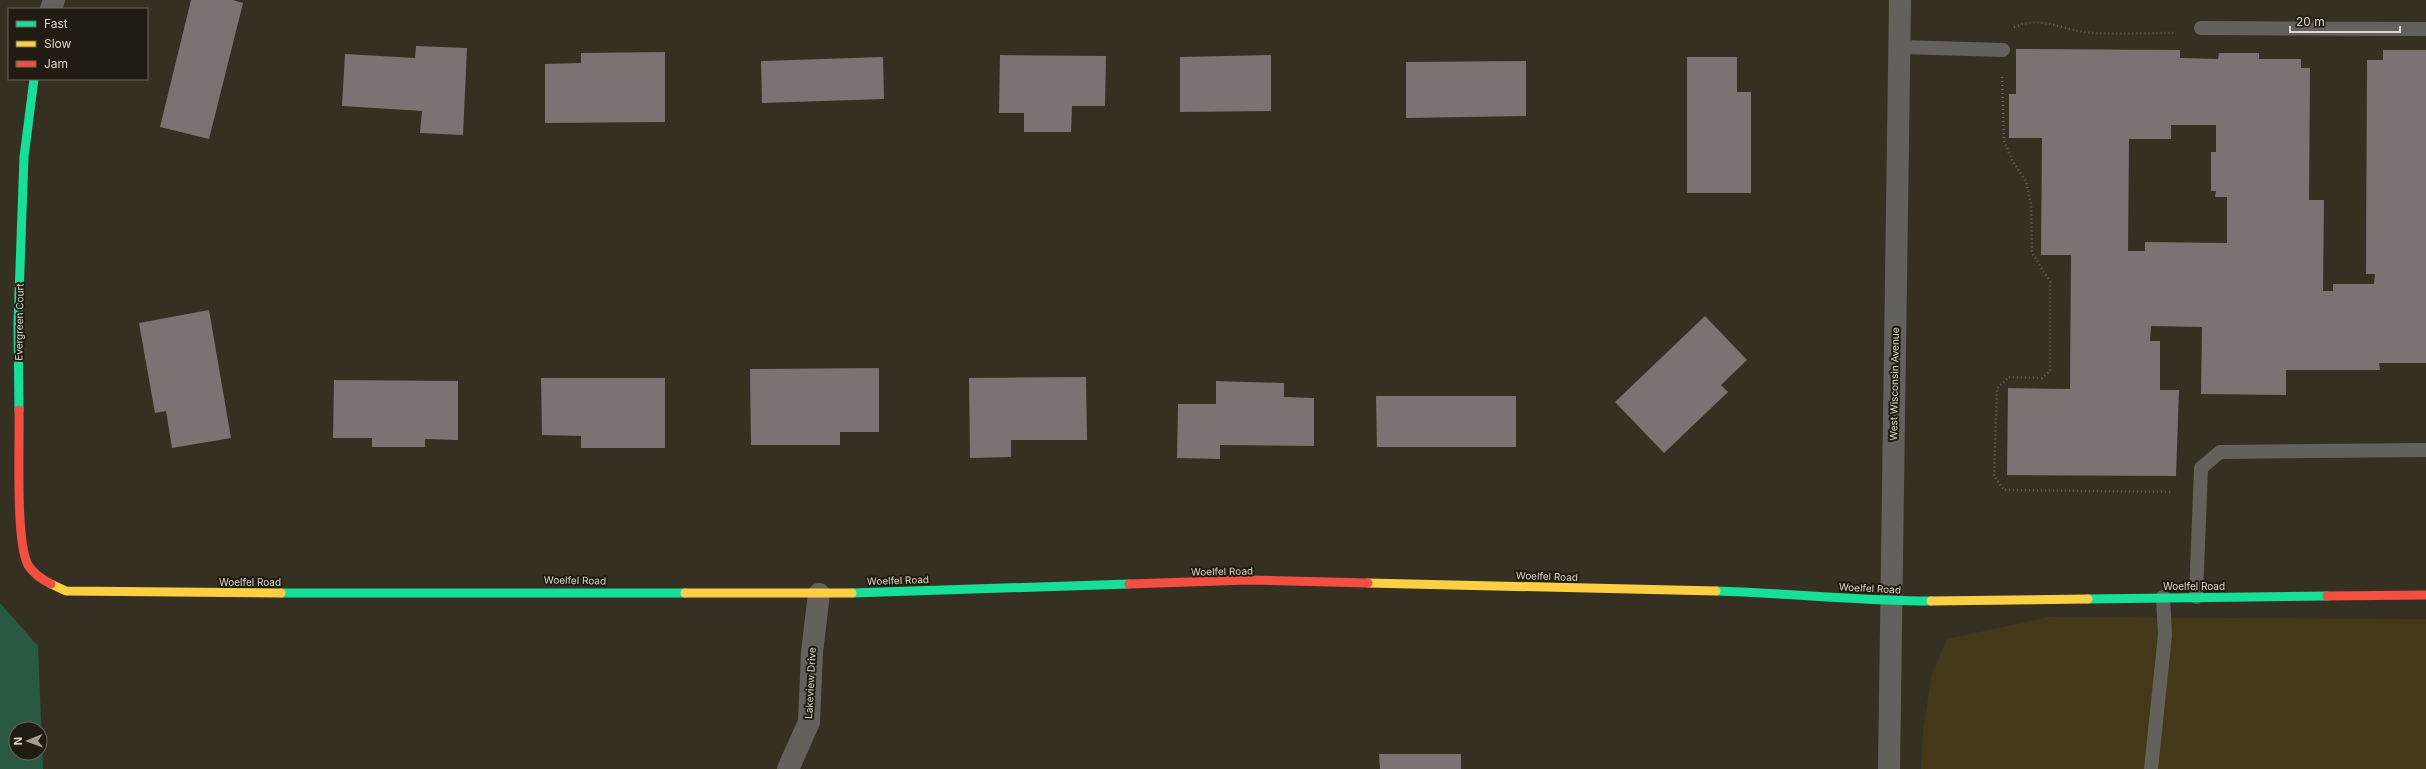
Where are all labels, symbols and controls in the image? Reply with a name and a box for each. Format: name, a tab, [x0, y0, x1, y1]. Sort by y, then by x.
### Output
legend	[8, 8, 148, 80]
scale bar	[2290, 8, 2400, 34]
text: 20 m	[2296, 14, 2325, 29]
text: Fast	[44, 16, 68, 31]
text: Slow	[44, 36, 72, 51]
text: Jam	[44, 56, 68, 71]
street label: Evergreen Court	[12, 282, 26, 361]
street label: West Wisconsin Avenue	[1887, 327, 1901, 441]
street label: Woelfel Road	[1191, 564, 1253, 578]
street label: Woelfel Road	[1516, 569, 1578, 583]
street label: Woelfel Road	[544, 573, 606, 587]
street label: Woelfel Road	[867, 573, 929, 587]
street label: Woelfel Road	[219, 576, 281, 588]
street label: Woelfel Road	[1839, 580, 1901, 596]
street label: Woelfel Road	[2163, 580, 2225, 592]
street label: Lakeview Drive	[802, 647, 818, 719]
north arrow	[8, 721, 48, 761]
text: N	[11, 737, 25, 745]

